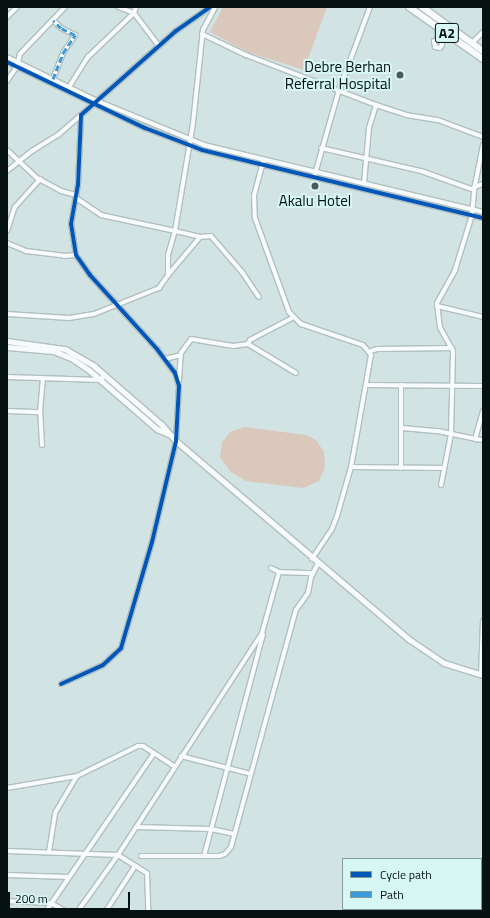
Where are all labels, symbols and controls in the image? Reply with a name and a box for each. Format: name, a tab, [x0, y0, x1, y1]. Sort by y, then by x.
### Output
road number: A2	[434, 21, 460, 45]
place label: Debre Berhan Referral Hospital	[285, 57, 391, 92]
marker: Debre Berhan Referral Hospital	[394, 69, 406, 81]
marker: Akalu Hotel	[310, 181, 320, 191]
place label: Akalu Hotel	[279, 192, 351, 210]
legend	[342, 858, 482, 910]
text: Cycle path	[380, 865, 432, 884]
scale bar	[10, 884, 132, 910]
text: Path	[380, 885, 404, 904]
text: 200 m	[15, 889, 48, 908]

